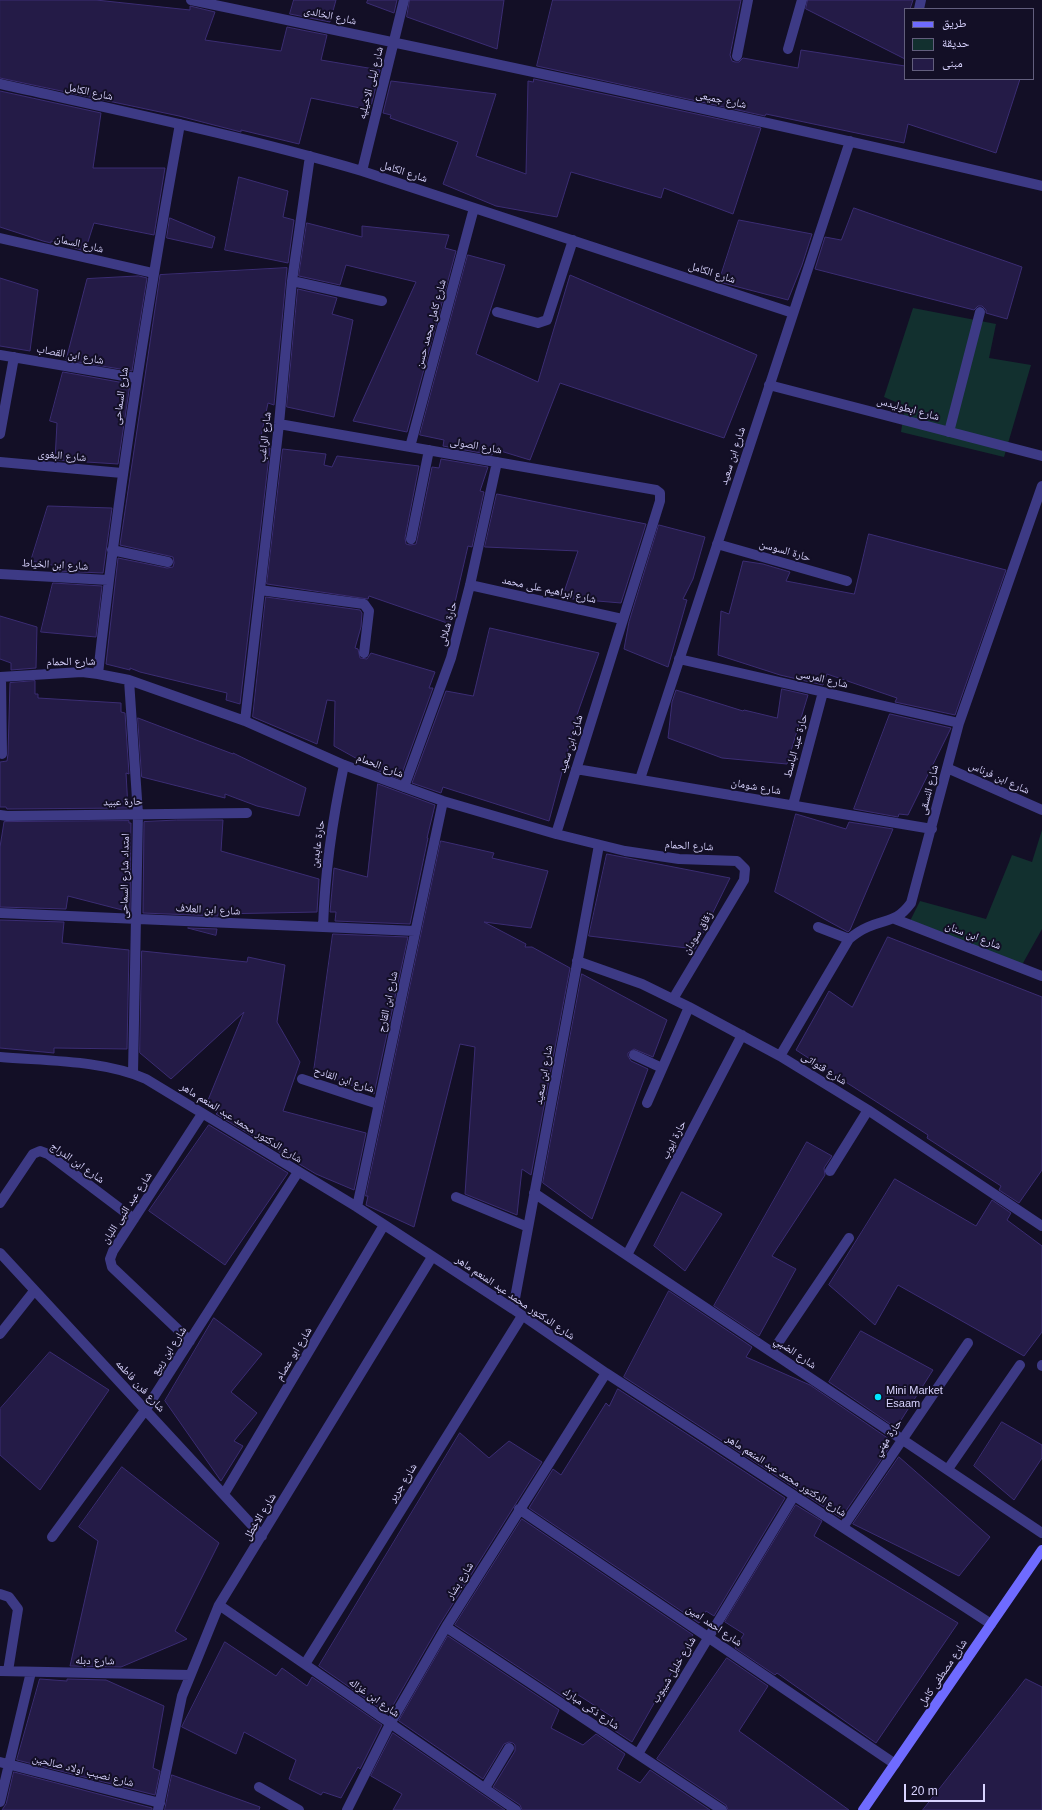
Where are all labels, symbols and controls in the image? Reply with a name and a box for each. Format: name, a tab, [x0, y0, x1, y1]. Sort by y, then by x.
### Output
street label: شارع الخالدى	[303, 4, 357, 28]
legend	[904, 8, 1034, 80]
text: طريق	[942, 16, 967, 30]
text: حديقة	[942, 36, 970, 50]
street label: شارع ليلى الاخيليه	[356, 45, 386, 121]
text: مبنى	[942, 56, 963, 70]
street label: شارع الكامل	[64, 81, 114, 103]
street label: شارع جميعى	[694, 88, 748, 112]
street label: شارع الكامل	[379, 158, 429, 186]
street label: شارع السمان	[53, 232, 105, 256]
street label: شارع الكامل	[687, 259, 737, 287]
street label: شارع كامل محمد حسن	[413, 278, 449, 370]
street label: شارع ابن القصاب	[35, 343, 105, 367]
street label: شارع السماحى	[110, 366, 132, 426]
street label: شارع ابطوليدس	[875, 394, 941, 424]
street label: شارع الراغب	[256, 411, 274, 463]
street label: شارع ابن سعيد	[717, 425, 749, 487]
street label: شارع الصولى	[449, 435, 503, 457]
street label: شارع البغوى	[37, 447, 87, 465]
street label: حارة السوسن	[758, 537, 812, 565]
street label: شارع ابن الخياط	[21, 557, 89, 573]
street label: شارع ابراهيم على محمد	[501, 574, 597, 606]
street label: حارة شلالى	[436, 600, 460, 648]
street label: شارع الحمام	[46, 655, 96, 669]
street label: شارع المرسى	[795, 667, 849, 691]
street label: شارع ابن سعيد	[556, 713, 586, 775]
street label: حارة عبد الباسط	[781, 713, 811, 779]
street label: شارع الحمام	[355, 751, 405, 781]
street label: شارع ابن فرناس	[967, 759, 1031, 797]
street label: شارع النسقى	[916, 764, 942, 816]
street label: شارع شومان	[730, 776, 782, 798]
street label: حارة عبيد	[103, 795, 143, 809]
street label: حارة عابدين	[308, 819, 328, 869]
street label: امتداد شارع السماحى	[118, 833, 132, 919]
street label: شارع الحمام	[664, 838, 714, 854]
street label: شارع ابن العلاف	[175, 902, 241, 918]
street label: زقاق سودان	[680, 909, 716, 957]
street label: شارع ابن سنان	[943, 919, 1003, 953]
street label: شارع ابن القارح	[375, 970, 401, 1034]
street label: شارع ابن سعيد	[532, 1044, 556, 1106]
street label: شارع قنواتى	[799, 1050, 849, 1088]
street label: شارع ابن القادح	[312, 1064, 376, 1096]
street label: شارع الدكتور محمد عبد المنعم ماهر	[178, 1080, 304, 1166]
street label: حارة ايوب	[659, 1118, 689, 1162]
street label: شارع ابن الدراج	[47, 1139, 107, 1187]
street label: شارع عبد النبى اللبان	[99, 1170, 155, 1246]
street label: شارع الدكتور محمد عبد المنعم ماهر	[453, 1253, 577, 1343]
street label: شارع ابن ربيع	[148, 1324, 190, 1378]
street label: شارع ابو عصام	[273, 1325, 315, 1383]
street label: شارع الضبي	[771, 1334, 819, 1372]
street label: شارع فرن فاطمه	[112, 1357, 168, 1415]
place label: Mini Market Esaam	[886, 1384, 943, 1410]
marker: Mini Market Esaam	[873, 1392, 883, 1402]
street label: حارة مهني	[871, 1417, 905, 1459]
street label: شارع الدكتور محمد عبد المنعم ماهر	[723, 1432, 849, 1520]
street label: شارع جرير	[386, 1461, 420, 1505]
street label: شارع الاخطل	[241, 1491, 279, 1543]
street label: شارع بشار	[443, 1560, 477, 1602]
street label: شارع احمد امين	[684, 1603, 744, 1649]
street label: شارع خليل شيبوب	[649, 1634, 699, 1706]
street label: شارع مصطفى كامل	[916, 1637, 970, 1709]
street label: شارع دبله	[75, 1654, 115, 1668]
street label: شارع ابن غزاله	[346, 1676, 402, 1720]
street label: شارع ذكى مبارك	[560, 1685, 622, 1733]
street label: شارع نصيب اولاد صالحين	[31, 1752, 135, 1790]
scale bar	[906, 1776, 987, 1802]
text: 20 m	[911, 1784, 938, 1798]

